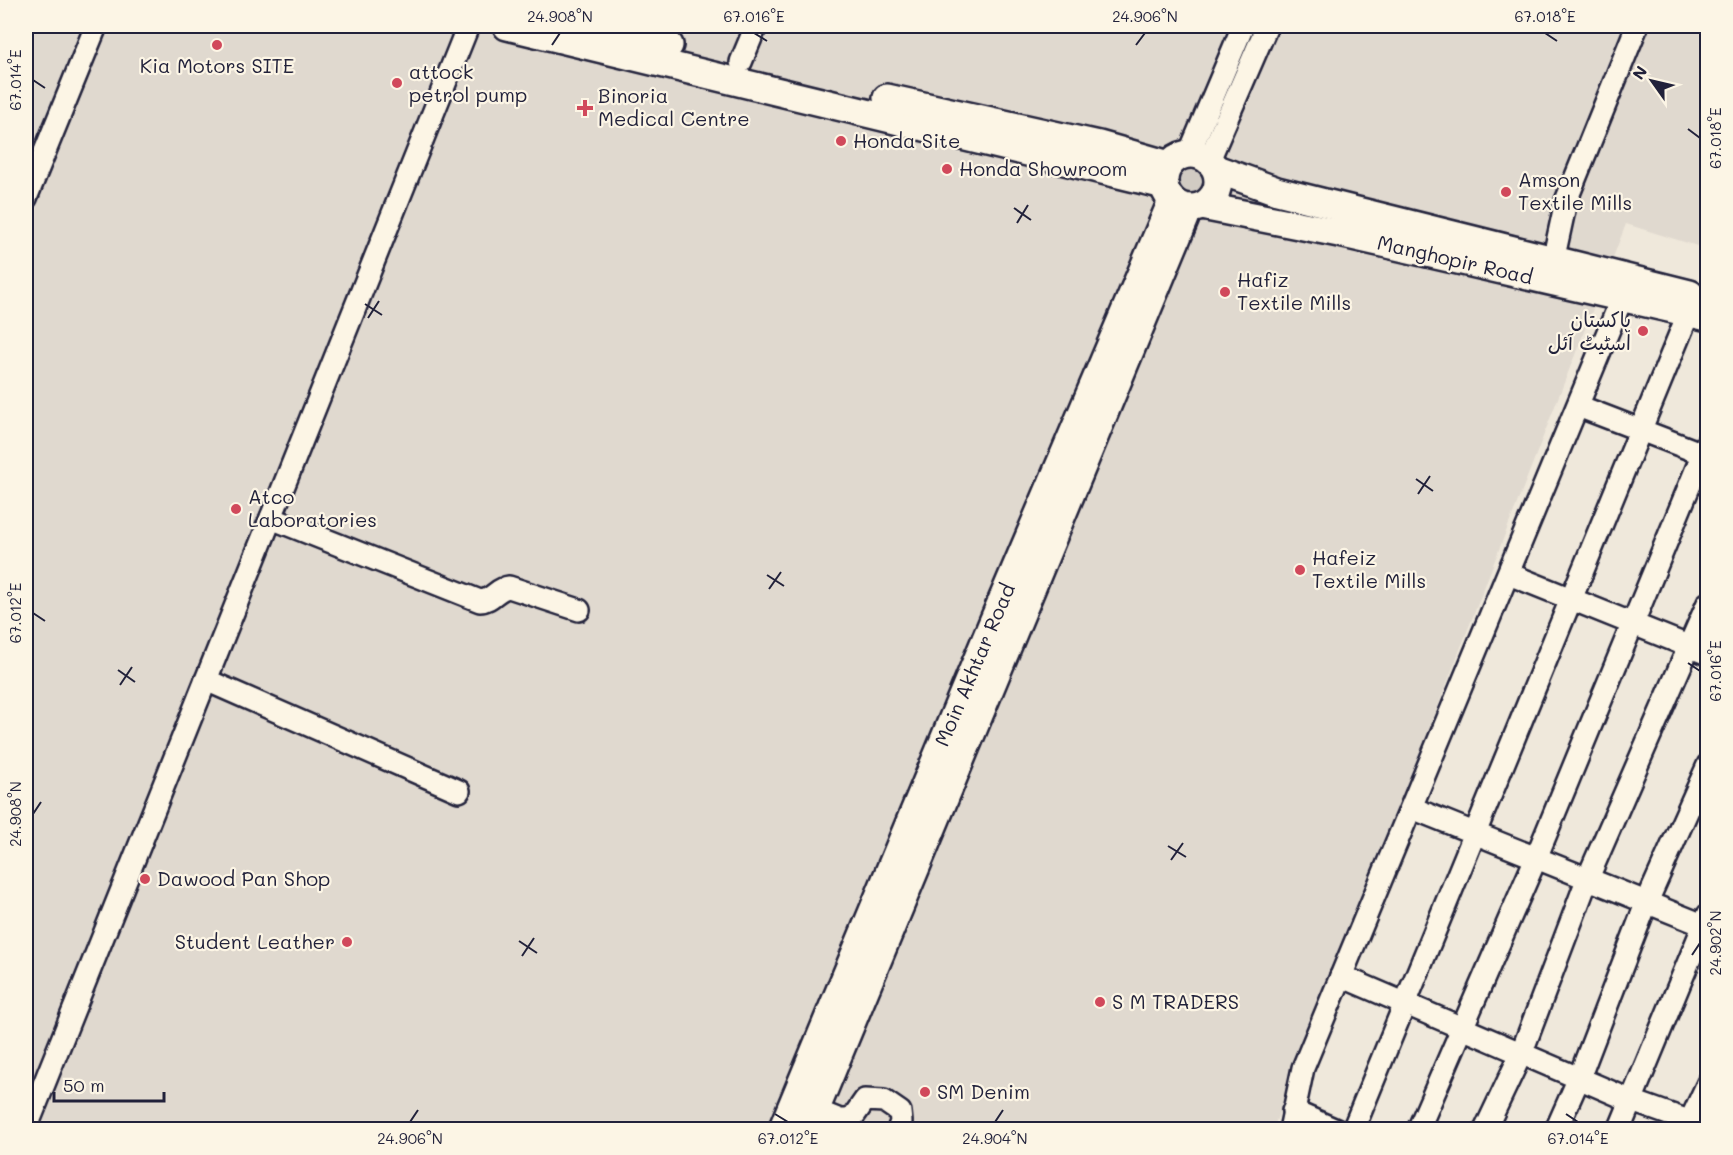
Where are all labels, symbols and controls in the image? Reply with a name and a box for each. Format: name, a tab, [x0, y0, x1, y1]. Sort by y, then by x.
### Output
text: 24.908°N	[527, 6, 593, 26]
text: 67.016°E	[723, 6, 785, 26]
text: 24.906°N	[1112, 6, 1178, 26]
text: 67.018°E	[1514, 6, 1576, 26]
marker: Kia Motors SITE	[210, 38, 224, 52]
text: 67.014°E	[5, 49, 25, 110]
north arrow	[1622, 51, 1682, 111]
place label: Kia Motors SITE	[140, 52, 294, 78]
place label: attock petrol pump	[409, 58, 527, 107]
text: N	[1627, 61, 1651, 83]
marker: attock petrol pump	[390, 76, 404, 90]
place label: Binoria Medical Centre	[598, 82, 750, 131]
marker: Binoria Medical Centre	[576, 99, 594, 117]
text: 67.018°E	[1705, 107, 1725, 169]
place label: Honda Site	[853, 127, 960, 153]
marker: Honda Site	[834, 134, 848, 148]
place label: Honda Showroom	[959, 155, 1127, 181]
marker: Honda Showroom	[940, 162, 954, 176]
place label: Amson Textile Mills	[1518, 166, 1632, 215]
marker: Amson Textile Mills	[1499, 185, 1513, 199]
street label: Manghopir Road	[1375, 228, 1536, 290]
place label: Hafiz Textile Mills	[1237, 266, 1351, 315]
marker: Hafiz Textile Mills	[1218, 285, 1232, 299]
place label: پاکستان اسٹیٹ آئل	[1548, 306, 1631, 355]
marker: پاکستان اسٹیٹ آئل	[1636, 324, 1650, 338]
place label: Atco Laboratories	[248, 483, 377, 532]
marker: Atco Laboratories	[229, 502, 243, 516]
place label: Hafeiz Textile Mills	[1312, 544, 1426, 593]
marker: Hafeiz Textile Mills	[1293, 563, 1307, 577]
street label: Moin Akhtar Road	[928, 579, 1020, 750]
text: 67.012°E	[5, 582, 25, 643]
text: 67.016°E	[1705, 640, 1725, 702]
text: 24.908°N	[5, 781, 25, 847]
place label: Dawood Pan Shop	[157, 865, 330, 891]
marker: Dawood Pan Shop	[138, 872, 152, 886]
text: 24.902°N	[1705, 911, 1725, 975]
place label: Student Leather	[175, 928, 335, 954]
marker: Student Leather	[340, 935, 354, 949]
place label: S M TRADERS	[1112, 988, 1239, 1014]
marker: S M TRADERS	[1093, 995, 1107, 1009]
scale bar	[54, 1065, 164, 1103]
text: 50 m	[63, 1073, 105, 1097]
place label: SM Denim	[937, 1078, 1030, 1104]
marker: SM Denim	[918, 1085, 932, 1099]
text: 24.906°N	[377, 1128, 443, 1148]
text: 67.012°E	[758, 1128, 819, 1148]
text: 24.904°N	[962, 1128, 1028, 1148]
text: 67.014°E	[1548, 1128, 1609, 1148]

